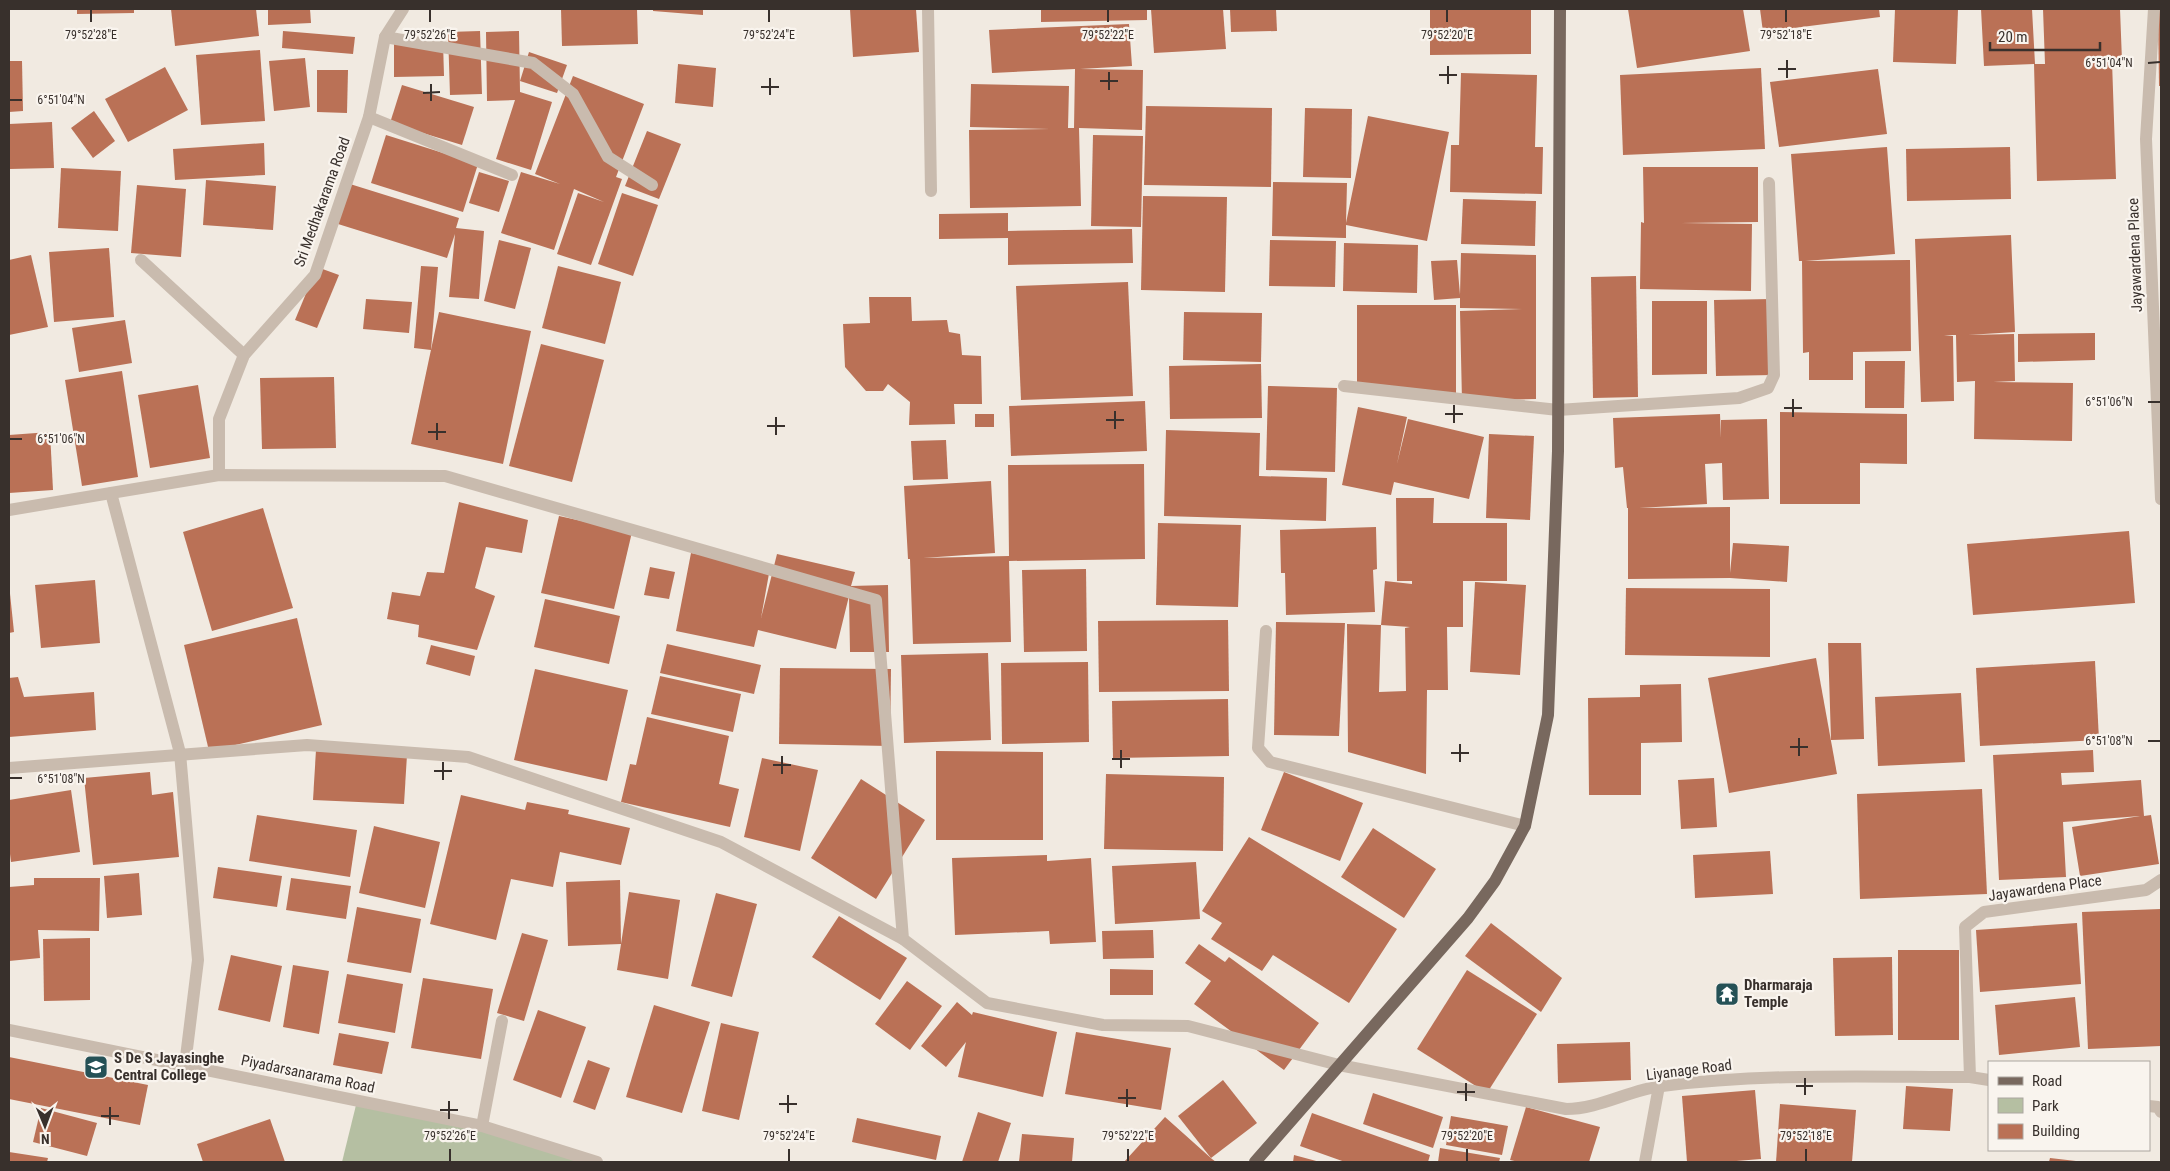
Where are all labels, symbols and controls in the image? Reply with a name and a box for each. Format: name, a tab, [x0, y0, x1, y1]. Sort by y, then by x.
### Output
scale bar	[1990, 20, 2100, 52]
text: 79°52'28"E	[65, 28, 117, 42]
text: 79°52'26"E	[404, 28, 456, 42]
text: 79°52'24"E	[743, 28, 795, 42]
text: 79°52'22"E	[1082, 28, 1134, 42]
text: 79°52'20"E	[1421, 28, 1473, 42]
text: 79°52'18"E	[1760, 28, 1812, 42]
text: 20 m	[1998, 28, 2028, 46]
text: 6°51'04"N	[2085, 56, 2133, 70]
text: 6°51'04"N	[37, 93, 85, 107]
street label: Sri Medhakarama Road	[290, 135, 354, 269]
street label: Jayawardena Place	[2124, 198, 2146, 312]
text: 6°51'06"N	[2085, 395, 2133, 409]
text: 6°51'06"N	[37, 432, 85, 446]
text: 6°51'08"N	[2085, 734, 2133, 748]
text: 6°51'08"N	[37, 772, 85, 786]
street label: Jayawardena Place	[1987, 871, 2103, 905]
place label: Dharmaraja Temple	[1744, 976, 1813, 1011]
temple icon: Dharmaraja Temple	[1714, 981, 1740, 1007]
place label: S De S Jayasinghe Central College	[114, 1049, 224, 1084]
street label: Piyadarsanarama Road	[239, 1051, 377, 1097]
school or university icon: S De S Jayasinghe Central College	[83, 1054, 109, 1080]
street label: Liyanage Road	[1645, 1056, 1733, 1084]
legend	[1988, 1061, 2150, 1151]
text: Road	[2032, 1072, 2062, 1090]
text: Park	[2032, 1097, 2059, 1115]
north arrow	[20, 1101, 70, 1151]
text: Building	[2032, 1122, 2080, 1140]
text: 79°52'26"E	[424, 1129, 476, 1143]
text: 79°52'24"E	[763, 1129, 815, 1143]
text: 79°52'22"E	[1102, 1129, 1154, 1143]
text: 79°52'20"E	[1441, 1129, 1493, 1143]
text: 79°52'18"E	[1780, 1129, 1832, 1143]
text: N	[41, 1131, 50, 1147]

